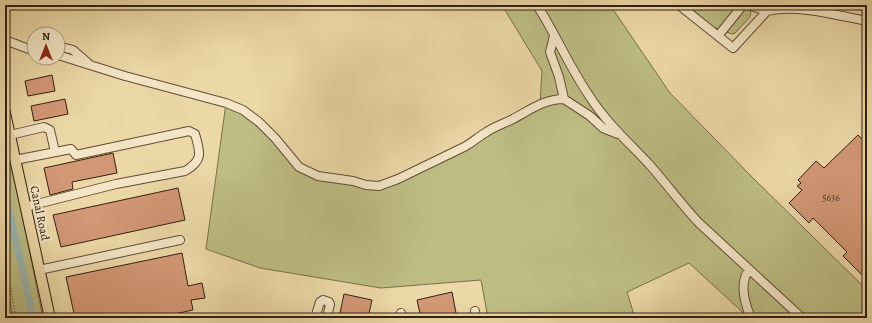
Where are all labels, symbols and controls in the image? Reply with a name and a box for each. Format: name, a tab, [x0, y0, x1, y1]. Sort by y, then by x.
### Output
north arrow	[26, 26, 66, 66]
text: N	[42, 29, 50, 44]
street label: Canal Road	[26, 184, 54, 242]
house number: 5636	[822, 191, 840, 204]

